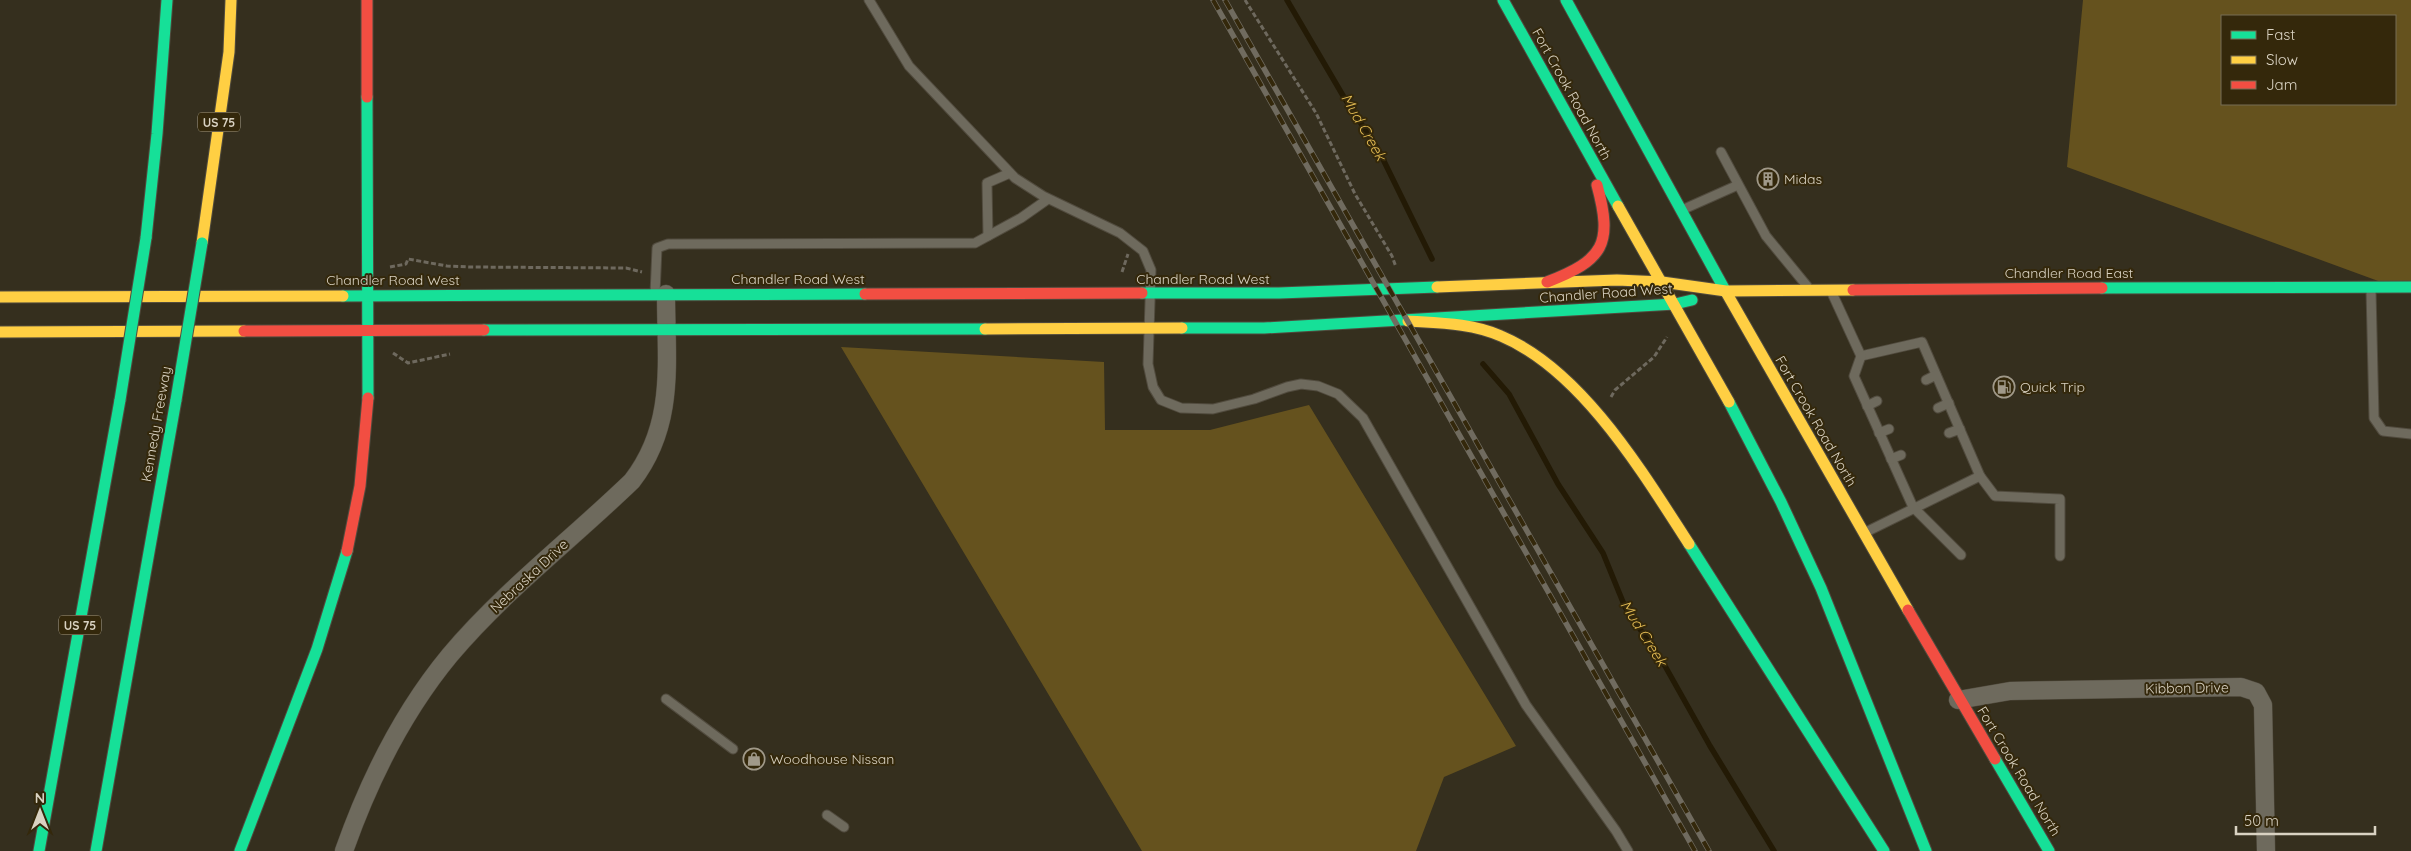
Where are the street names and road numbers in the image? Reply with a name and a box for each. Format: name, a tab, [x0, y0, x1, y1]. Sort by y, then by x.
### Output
street label: Fort Crook Road North	[1528, 25, 1616, 163]
road number: US 75	[198, 112, 240, 132]
street label: Chandler Road East	[2005, 264, 2134, 282]
street label: Chandler Road West	[731, 270, 865, 288]
street label: Chandler Road West	[1136, 270, 1270, 288]
street label: Chandler Road West	[326, 271, 460, 289]
street label: Chandler Road West	[1539, 279, 1673, 307]
street label: Fort Crook Road North	[1771, 352, 1861, 490]
street label: Kennedy Freeway	[137, 365, 175, 483]
street label: Nebraska Drive	[486, 535, 572, 617]
road number: US 75	[59, 616, 101, 634]
street label: Kibbon Drive	[2145, 678, 2229, 698]
street label: Fort Crook Road North	[1973, 703, 2065, 839]

